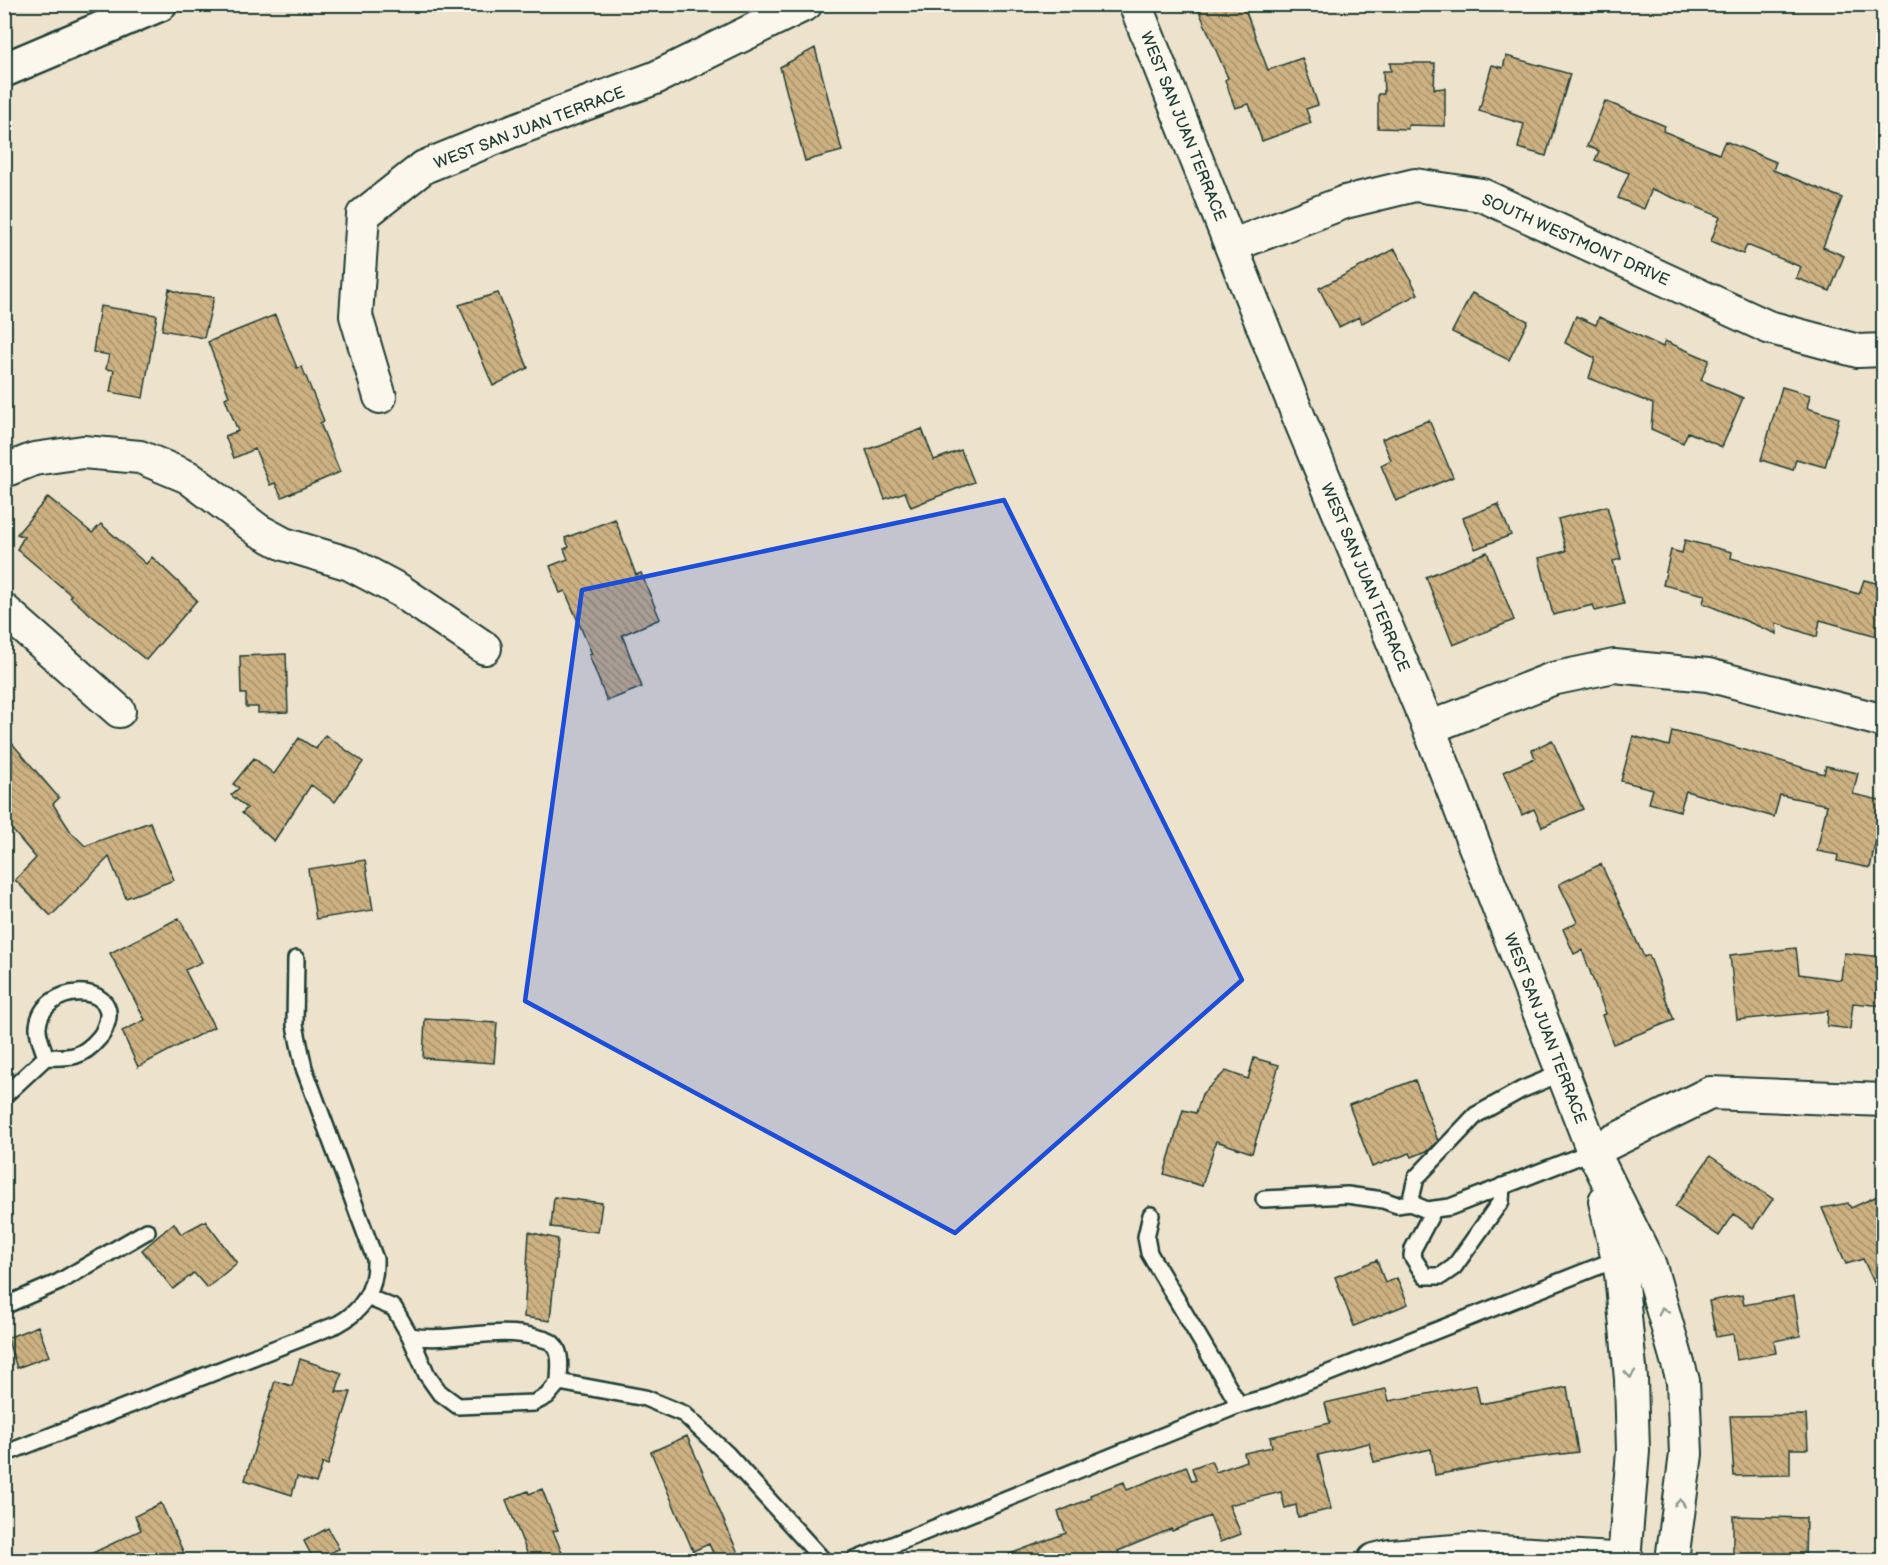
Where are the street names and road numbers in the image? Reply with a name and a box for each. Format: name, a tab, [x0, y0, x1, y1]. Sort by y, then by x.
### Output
street label: WEST SAN JUAN TERRACE	[1136, 29, 1229, 224]
street label: WEST SAN JUAN TERRACE	[431, 83, 628, 174]
street label: SOUTH WESTMONT DRIVE	[1479, 190, 1672, 290]
street label: WEST SAN JUAN TERRACE	[1316, 481, 1413, 675]
street label: WEST SAN JUAN TERRACE	[1499, 930, 1590, 1127]

